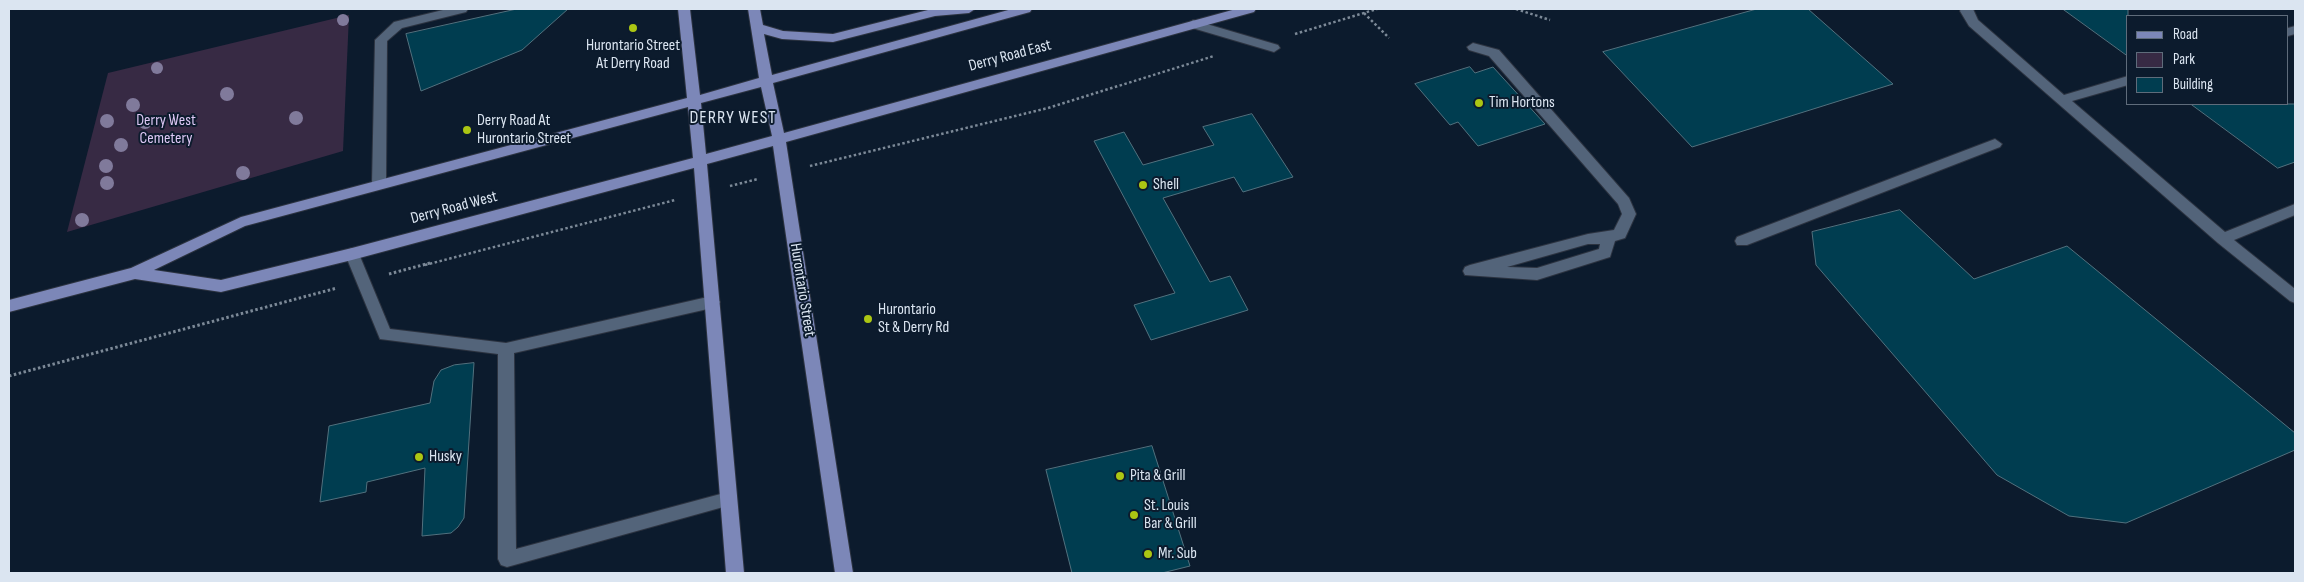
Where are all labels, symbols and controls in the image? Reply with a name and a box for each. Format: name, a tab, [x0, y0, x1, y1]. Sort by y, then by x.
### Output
legend	[2126, 15, 2289, 105]
marker: Hurontario Street At Derry Road	[627, 22, 639, 34]
text: Road	[2173, 25, 2198, 44]
place label: Hurontario Street At Derry Road	[586, 36, 680, 74]
street label: Derry Road East	[967, 36, 1053, 76]
text: Park	[2173, 50, 2195, 69]
text: Building	[2173, 75, 2213, 94]
place label: Tim Hortons	[1489, 93, 1555, 113]
marker: Tim Hortons	[1473, 97, 1485, 109]
district label: DERRY WEST	[688, 107, 778, 129]
park label: Derry West Cemetery	[136, 111, 196, 149]
place label: Derry Road At Hurontario Street	[477, 111, 571, 149]
marker: Derry Road At Hurontario Street	[461, 124, 473, 136]
place label: Shell	[1153, 175, 1179, 195]
marker: Shell	[1137, 179, 1149, 191]
street label: Derry Road West	[409, 187, 499, 229]
street label: Hurontario Street	[785, 242, 819, 338]
place label: Hurontario St & Derry Rd	[878, 300, 949, 338]
marker: Hurontario St & Derry Rd	[862, 313, 874, 325]
place label: Husky	[429, 447, 462, 467]
marker: Husky	[413, 451, 425, 463]
place label: Pita & Grill	[1130, 466, 1185, 486]
marker: Pita & Grill	[1114, 470, 1126, 482]
place label: St. Louis Bar & Grill	[1144, 496, 1197, 534]
marker: St. Louis Bar & Grill	[1128, 509, 1140, 521]
place label: Mr. Sub	[1158, 544, 1197, 564]
marker: Mr. Sub	[1142, 548, 1154, 560]

